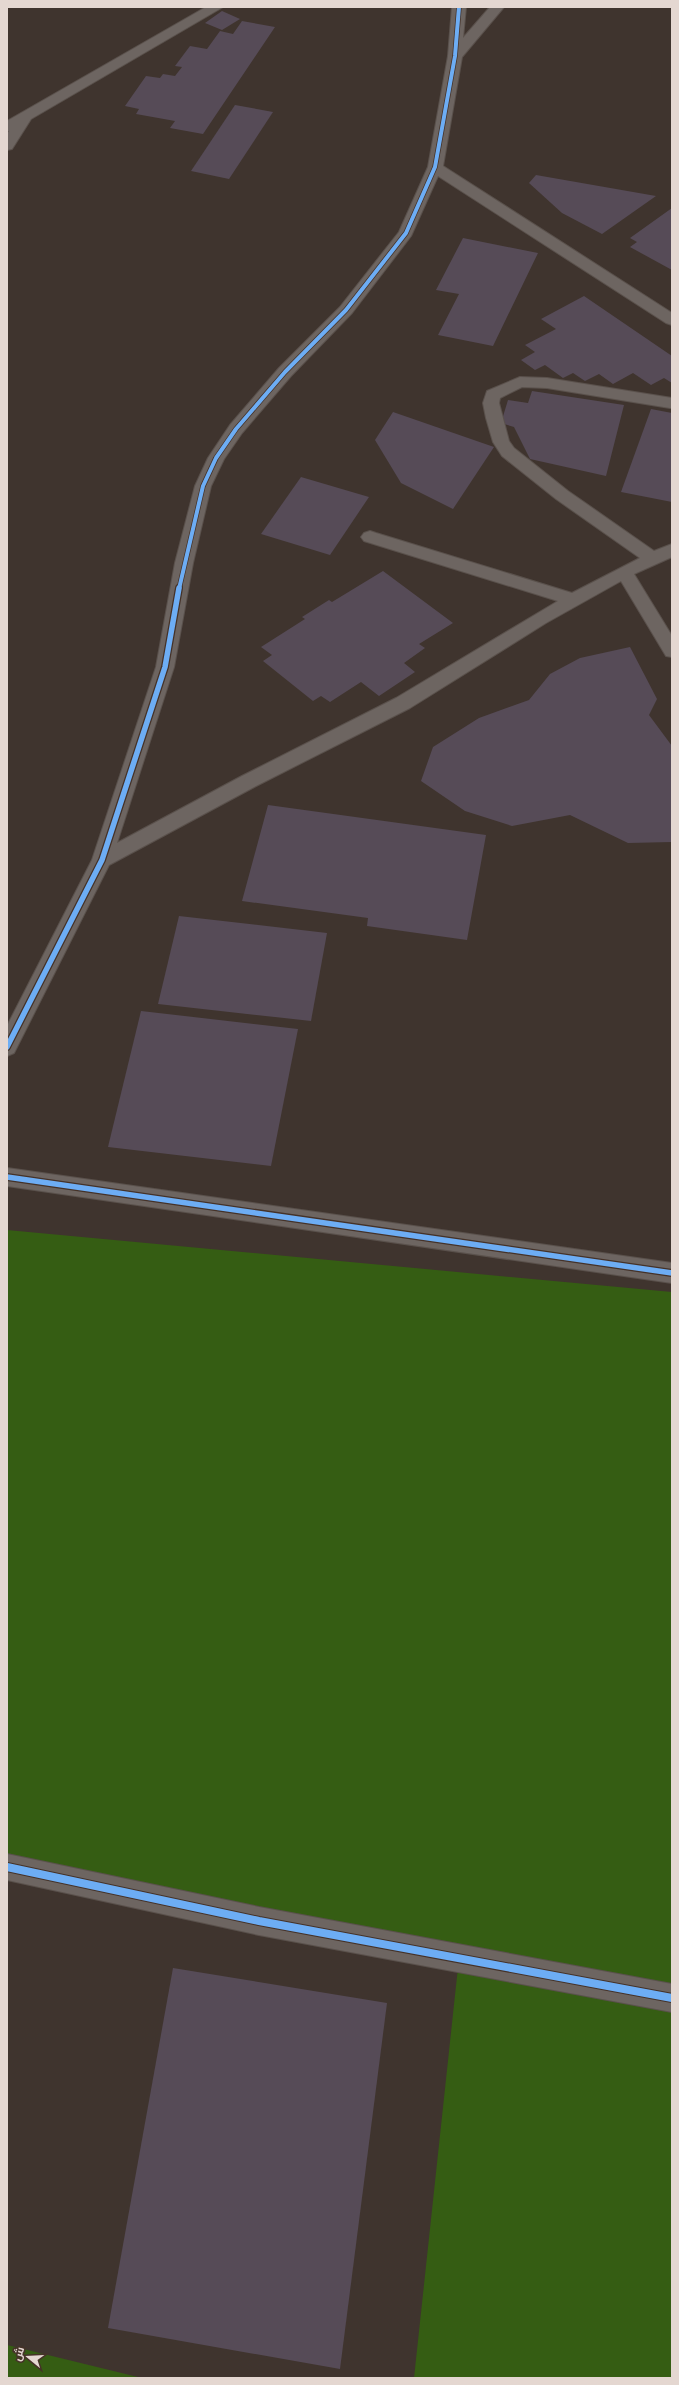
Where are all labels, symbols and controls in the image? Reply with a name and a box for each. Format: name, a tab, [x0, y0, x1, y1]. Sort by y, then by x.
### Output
north arrow	[8, 2337, 48, 2377]
text: ش	[11, 2345, 28, 2363]

